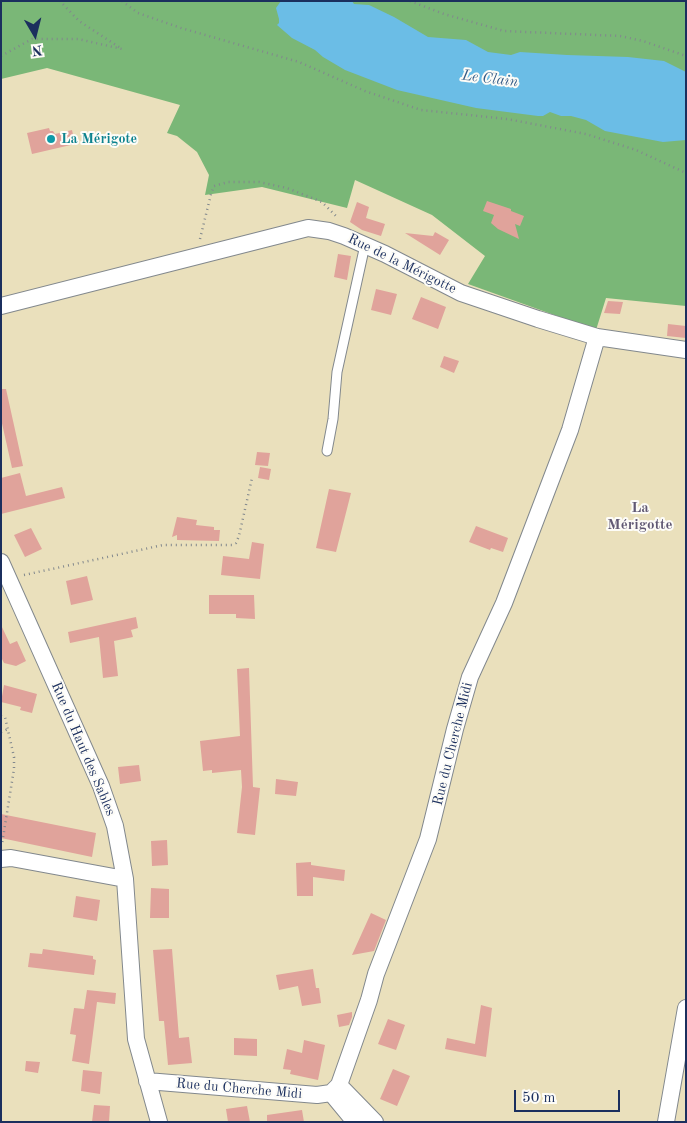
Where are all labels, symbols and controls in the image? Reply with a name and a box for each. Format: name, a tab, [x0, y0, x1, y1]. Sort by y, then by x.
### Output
north arrow	[10, 10, 60, 60]
text: N	[31, 42, 43, 58]
water label: Le Clain	[461, 67, 519, 91]
place label: La Mérigote	[61, 131, 137, 147]
marker: La Mérigote	[45, 133, 57, 145]
street label: Rue de la Mérigotte	[345, 230, 459, 298]
district label: La Mérigotte	[607, 499, 673, 534]
street label: Rue du Haut des Sables	[47, 680, 119, 818]
street label: Rue du Cherche Midi	[430, 681, 476, 807]
street label: Rue du Cherche Midi	[175, 1075, 303, 1103]
scale bar	[517, 1080, 623, 1112]
text: 50 m	[522, 1091, 556, 1106]

